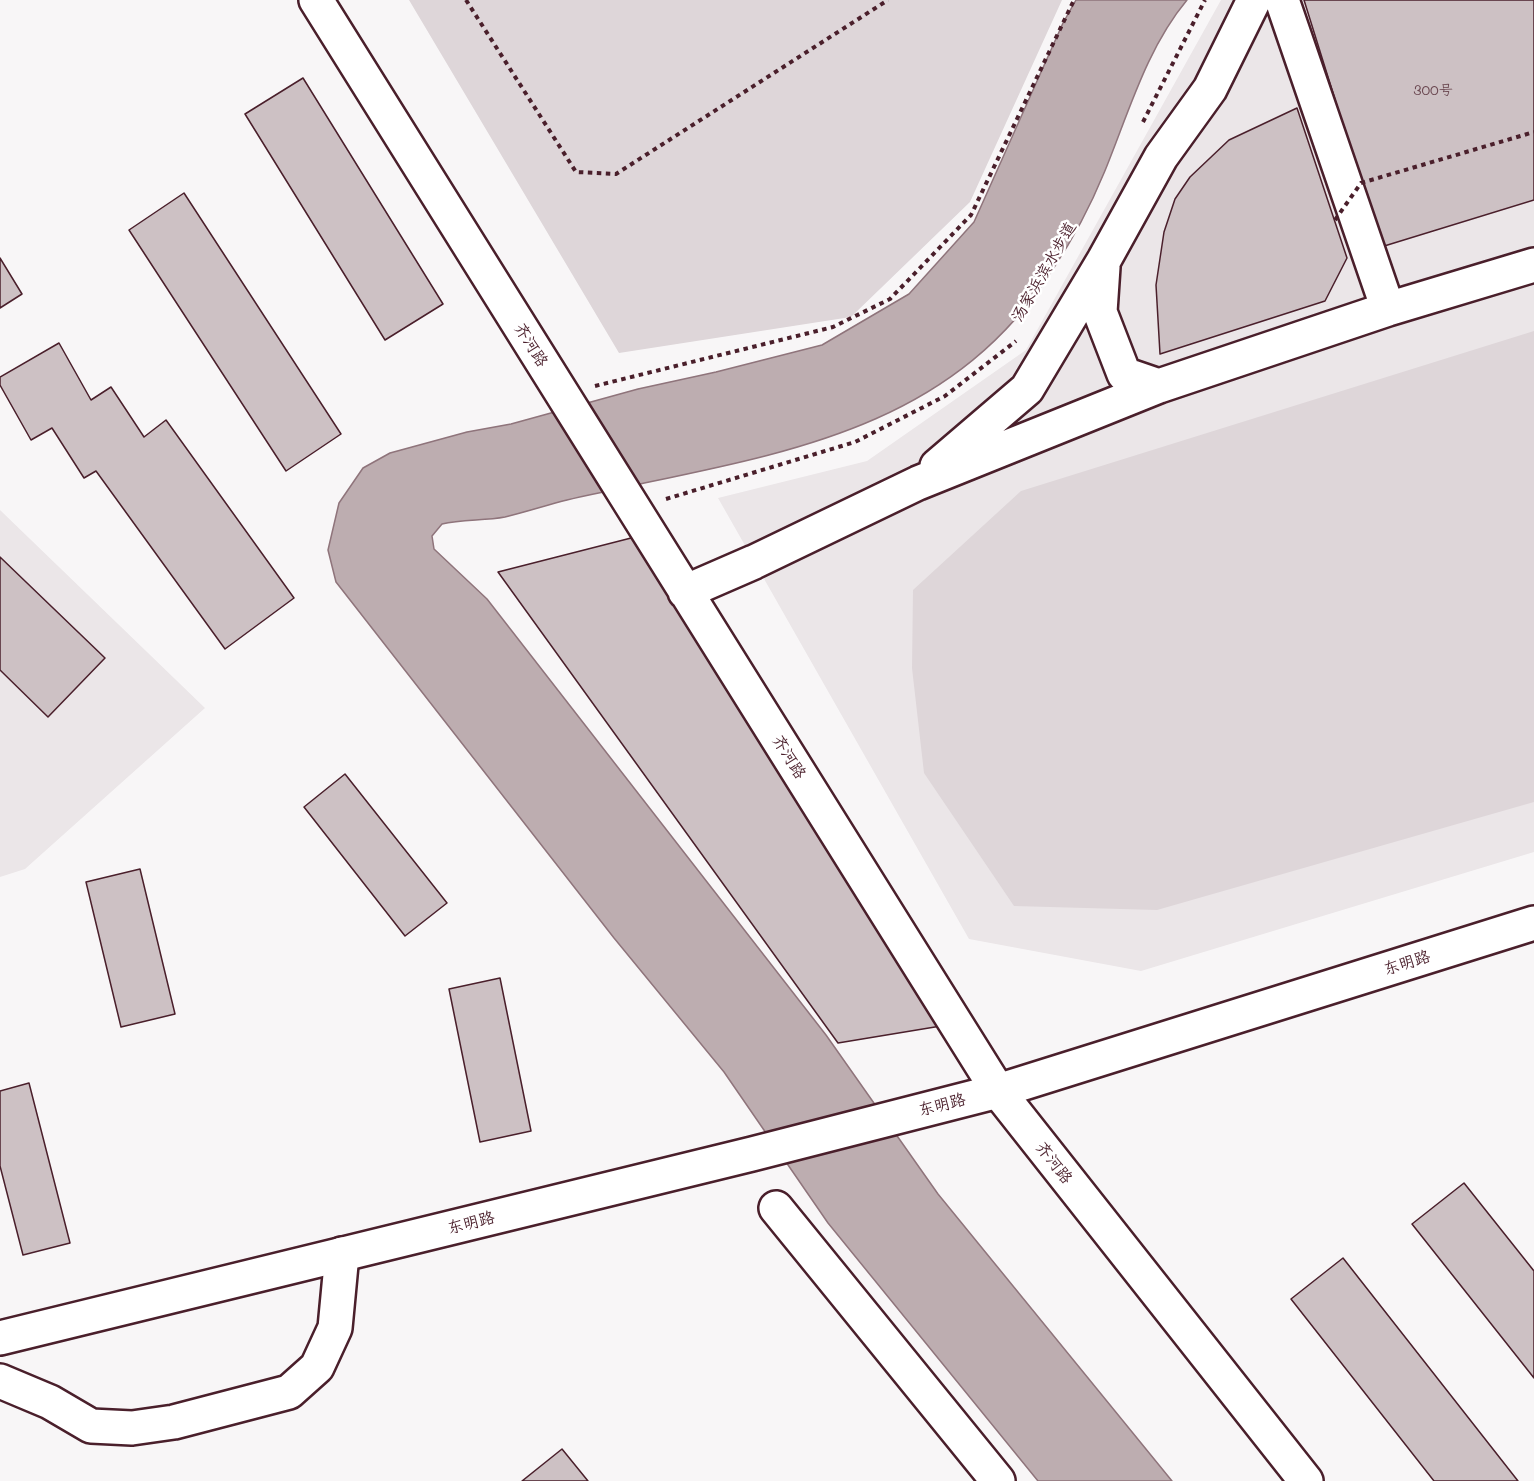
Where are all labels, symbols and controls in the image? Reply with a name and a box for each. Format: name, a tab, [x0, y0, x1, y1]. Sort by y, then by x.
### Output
house number: 300号	[1413, 83, 1453, 99]
street label: 汤家浜滨水步道	[1008, 219, 1080, 325]
street label: 齐河路	[510, 320, 552, 370]
street label: 齐河路	[768, 732, 810, 782]
street label: 东明路	[1381, 947, 1433, 979]
street label: 东明路	[916, 1090, 968, 1120]
street label: 齐河路	[1032, 1138, 1076, 1188]
street label: 东明路	[445, 1208, 497, 1238]

